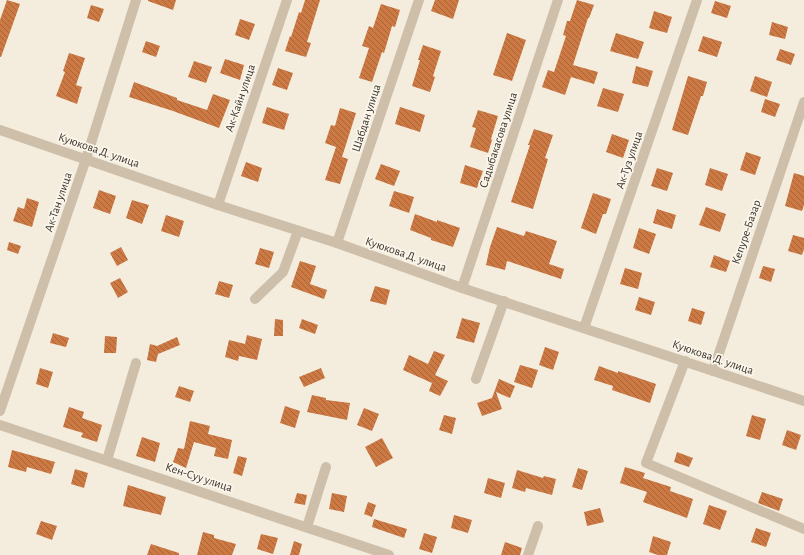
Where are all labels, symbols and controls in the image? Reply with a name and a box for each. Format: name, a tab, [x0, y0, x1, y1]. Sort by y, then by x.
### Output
street label: Ак-Кайн улица	[223, 62, 258, 134]
street label: Шабдан улица	[349, 82, 384, 154]
street label: Садыбакасова улица	[477, 90, 520, 190]
street label: Ак-Туз улица	[614, 129, 646, 191]
street label: Куюкова Д. улица	[57, 131, 142, 171]
street label: Ак-Тан улица	[42, 170, 75, 234]
street label: Кепуре-Базар	[729, 198, 764, 266]
street label: Куюкова Д. улица	[364, 235, 449, 275]
street label: Куюкова Д. улица	[671, 338, 756, 378]
street label: Кен-Суу улица	[164, 461, 235, 495]

